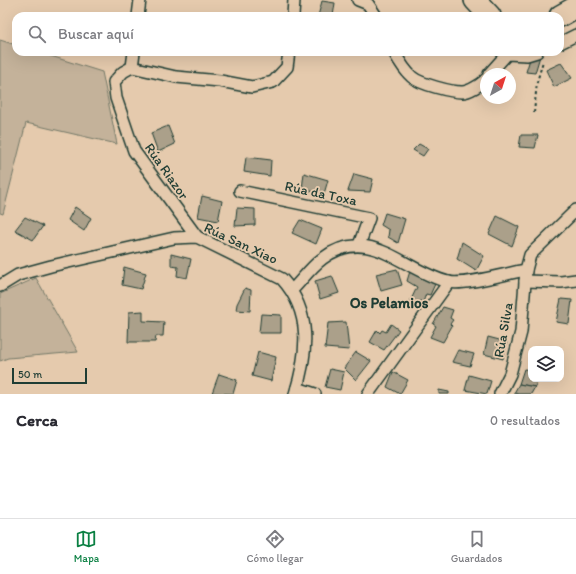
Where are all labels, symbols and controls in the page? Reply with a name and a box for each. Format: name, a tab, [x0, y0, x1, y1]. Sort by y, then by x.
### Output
search box	[12, 12, 564, 56]
icon: search	[26, 23, 48, 45]
text: Buscar aquí	[58, 25, 134, 43]
north arrow	[480, 68, 516, 104]
street label: Rúa Riazor	[141, 140, 193, 203]
street label: Rúa da Toxa	[283, 178, 359, 210]
street label: Rúa San Xiao	[201, 219, 280, 268]
district label: Os Pelamios	[350, 294, 429, 312]
street label: Rúa Silva	[490, 300, 517, 359]
map controls	[528, 346, 564, 382]
button: layers	[528, 346, 564, 382]
scale bar	[12, 366, 87, 385]
text: 50 m	[18, 368, 42, 381]
text: Cerca	[16, 410, 58, 430]
text: 0 resultados	[490, 413, 560, 428]
tab: Mapa	[74, 528, 99, 565]
tab: Cómo llegar	[247, 528, 304, 565]
tab: Guardados	[451, 528, 502, 565]

